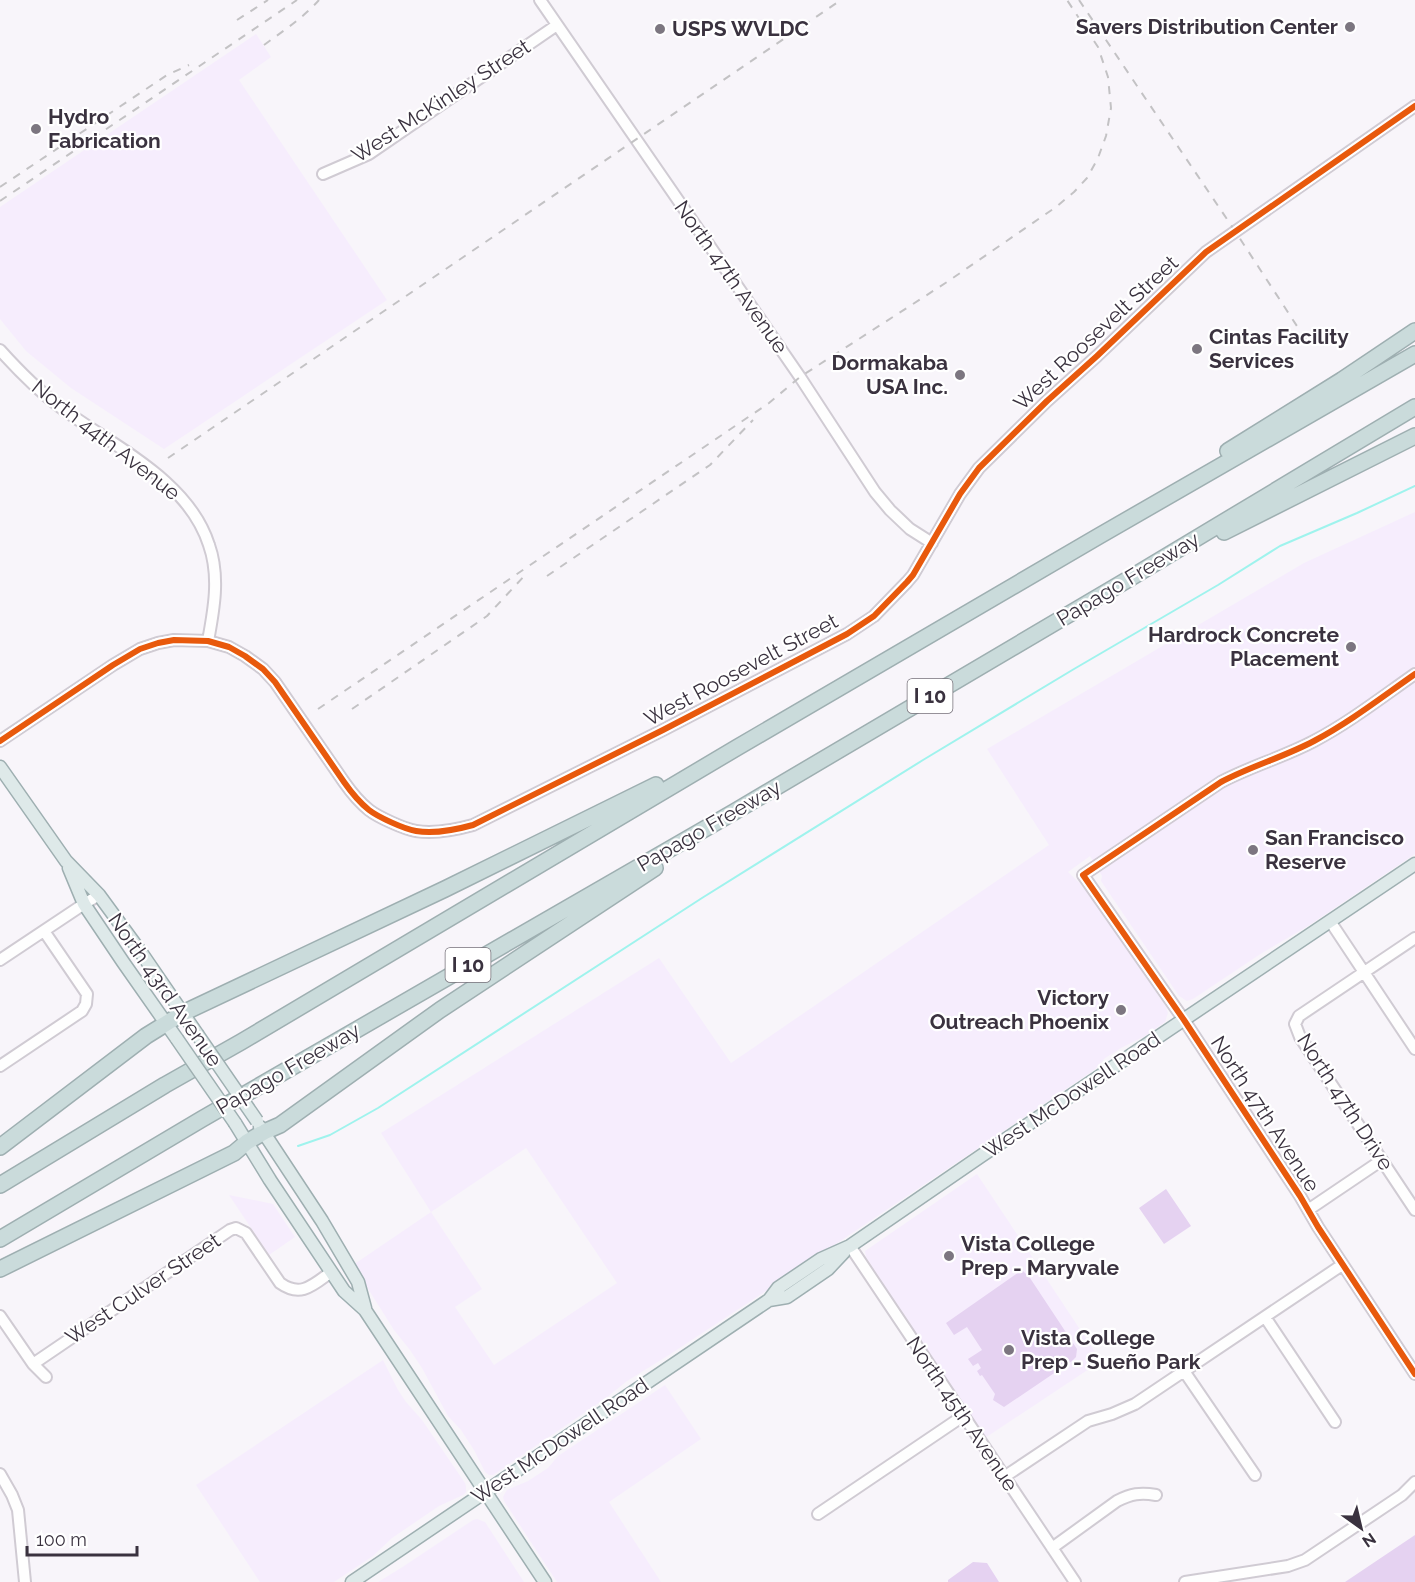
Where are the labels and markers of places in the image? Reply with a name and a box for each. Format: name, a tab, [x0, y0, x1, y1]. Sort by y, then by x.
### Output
place label: Savers Distribution Center	[1076, 14, 1338, 39]
place label: USPS WVLDC	[672, 16, 809, 41]
marker: Savers Distribution Center	[1343, 20, 1357, 34]
marker: USPS WVLDC	[653, 22, 667, 36]
place label: Hydro Fabrication	[48, 104, 161, 153]
marker: Hydro Fabrication	[29, 122, 43, 136]
place label: Cintas Facility Services	[1209, 324, 1349, 373]
marker: Cintas Facility Services	[1190, 342, 1204, 356]
place label: Dormakaba USA Inc.	[831, 350, 948, 399]
marker: Dormakaba USA Inc.	[953, 368, 967, 382]
place label: Hardrock Concrete Placement	[1148, 622, 1339, 671]
marker: Hardrock Concrete Placement	[1344, 640, 1358, 654]
place label: San Francisco Reserve	[1265, 825, 1404, 874]
marker: San Francisco Reserve	[1246, 843, 1260, 857]
place label: Victory Outreach Phoenix	[930, 985, 1110, 1034]
marker: Victory Outreach Phoenix	[1114, 1003, 1128, 1017]
place label: Vista College Prep - Maryvale	[961, 1231, 1120, 1280]
marker: Vista College Prep - Maryvale	[942, 1249, 956, 1263]
place label: Vista College Prep - Sueño Park	[1021, 1325, 1201, 1374]
marker: Vista College Prep - Sueño Park	[1002, 1343, 1016, 1357]

